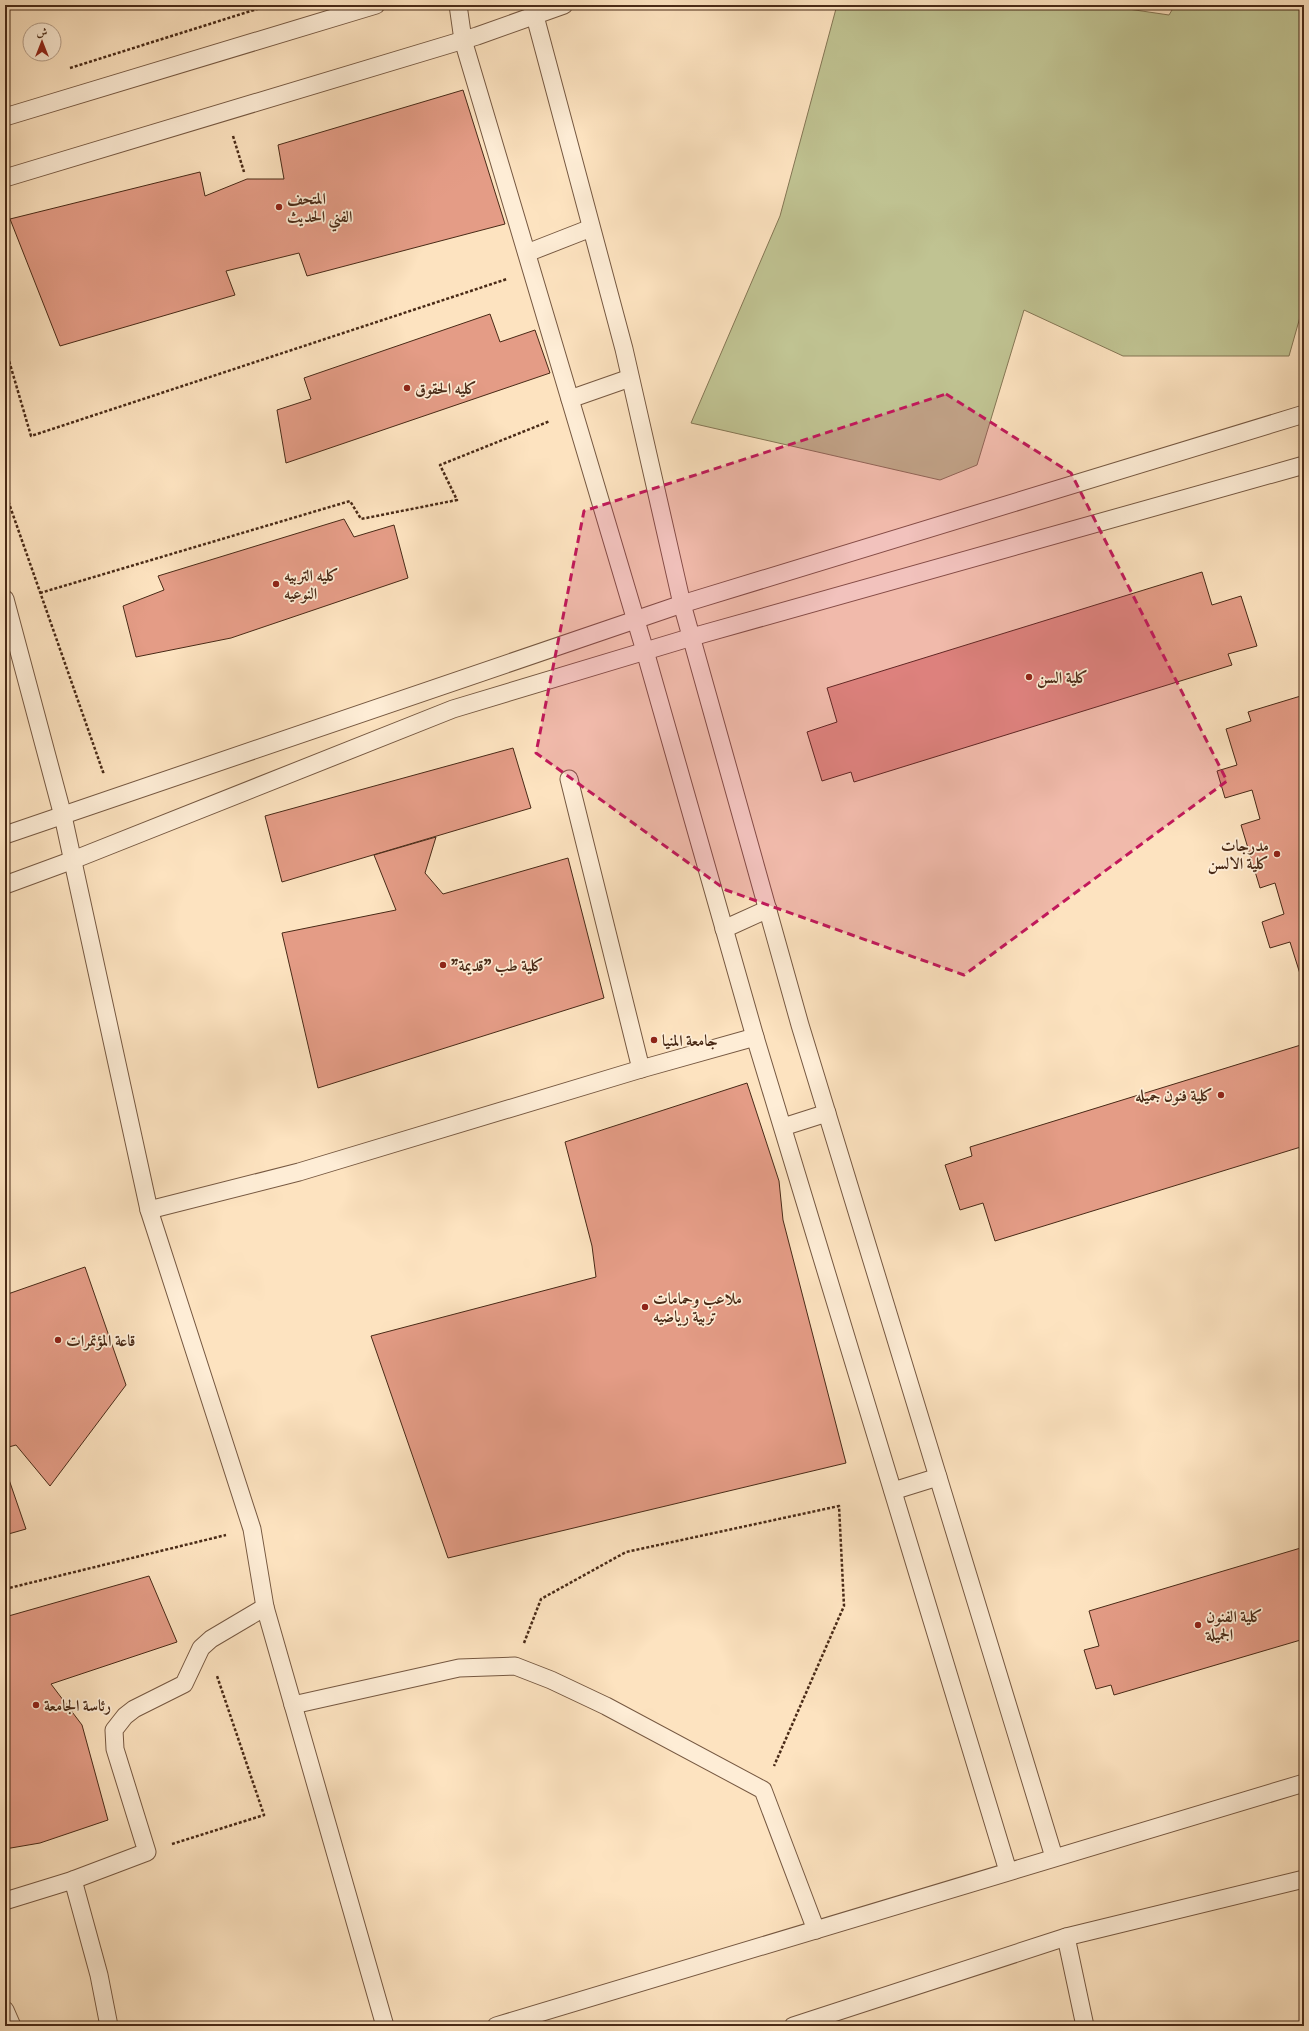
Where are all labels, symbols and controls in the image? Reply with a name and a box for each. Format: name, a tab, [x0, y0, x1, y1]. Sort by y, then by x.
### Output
north arrow	[22, 22, 62, 62]
text: ش	[37, 26, 48, 39]
place label: المتحف الفني الحديث	[287, 189, 353, 232]
marker: المتحف الفني الحديث	[274, 202, 284, 212]
place label: كليه الحقوق	[415, 379, 477, 399]
marker: كليه الحقوق	[402, 383, 412, 393]
place label: كليه التربيه النوعيه	[284, 566, 339, 604]
marker: كليه التربيه النوعيه	[271, 579, 281, 589]
place label: كلية السن	[1037, 668, 1088, 689]
marker: كلية السن	[1024, 672, 1034, 682]
place label: مدرجات كلية الالسن	[1208, 836, 1269, 875]
marker: مدرجات كلية الالسن	[1272, 849, 1282, 859]
place label: "كلية طب "قديمة	[451, 956, 544, 976]
marker: "كلية طب "قديمة	[438, 960, 448, 970]
place label: جامعة المنيا	[662, 1031, 718, 1050]
marker: جامعة المنيا	[649, 1035, 659, 1045]
place label: كلية فنون جميله	[1135, 1086, 1213, 1106]
marker: كلية فنون جميله	[1216, 1090, 1226, 1100]
place label: ملاعب وحمامات تربية رياضيه	[653, 1289, 742, 1327]
marker: ملاعب وحمامات تربية رياضيه	[640, 1302, 650, 1312]
place label: قاعة المؤتمرات	[66, 1331, 136, 1351]
marker: قاعة المؤتمرات	[53, 1335, 63, 1345]
place label: كلية الفنون الجميلة	[1205, 1607, 1263, 1644]
marker: كلية الفنون الجميلة	[1193, 1620, 1203, 1630]
place label: رئاسة الجامعة	[44, 1696, 112, 1715]
marker: رئاسة الجامعة	[31, 1700, 41, 1710]

